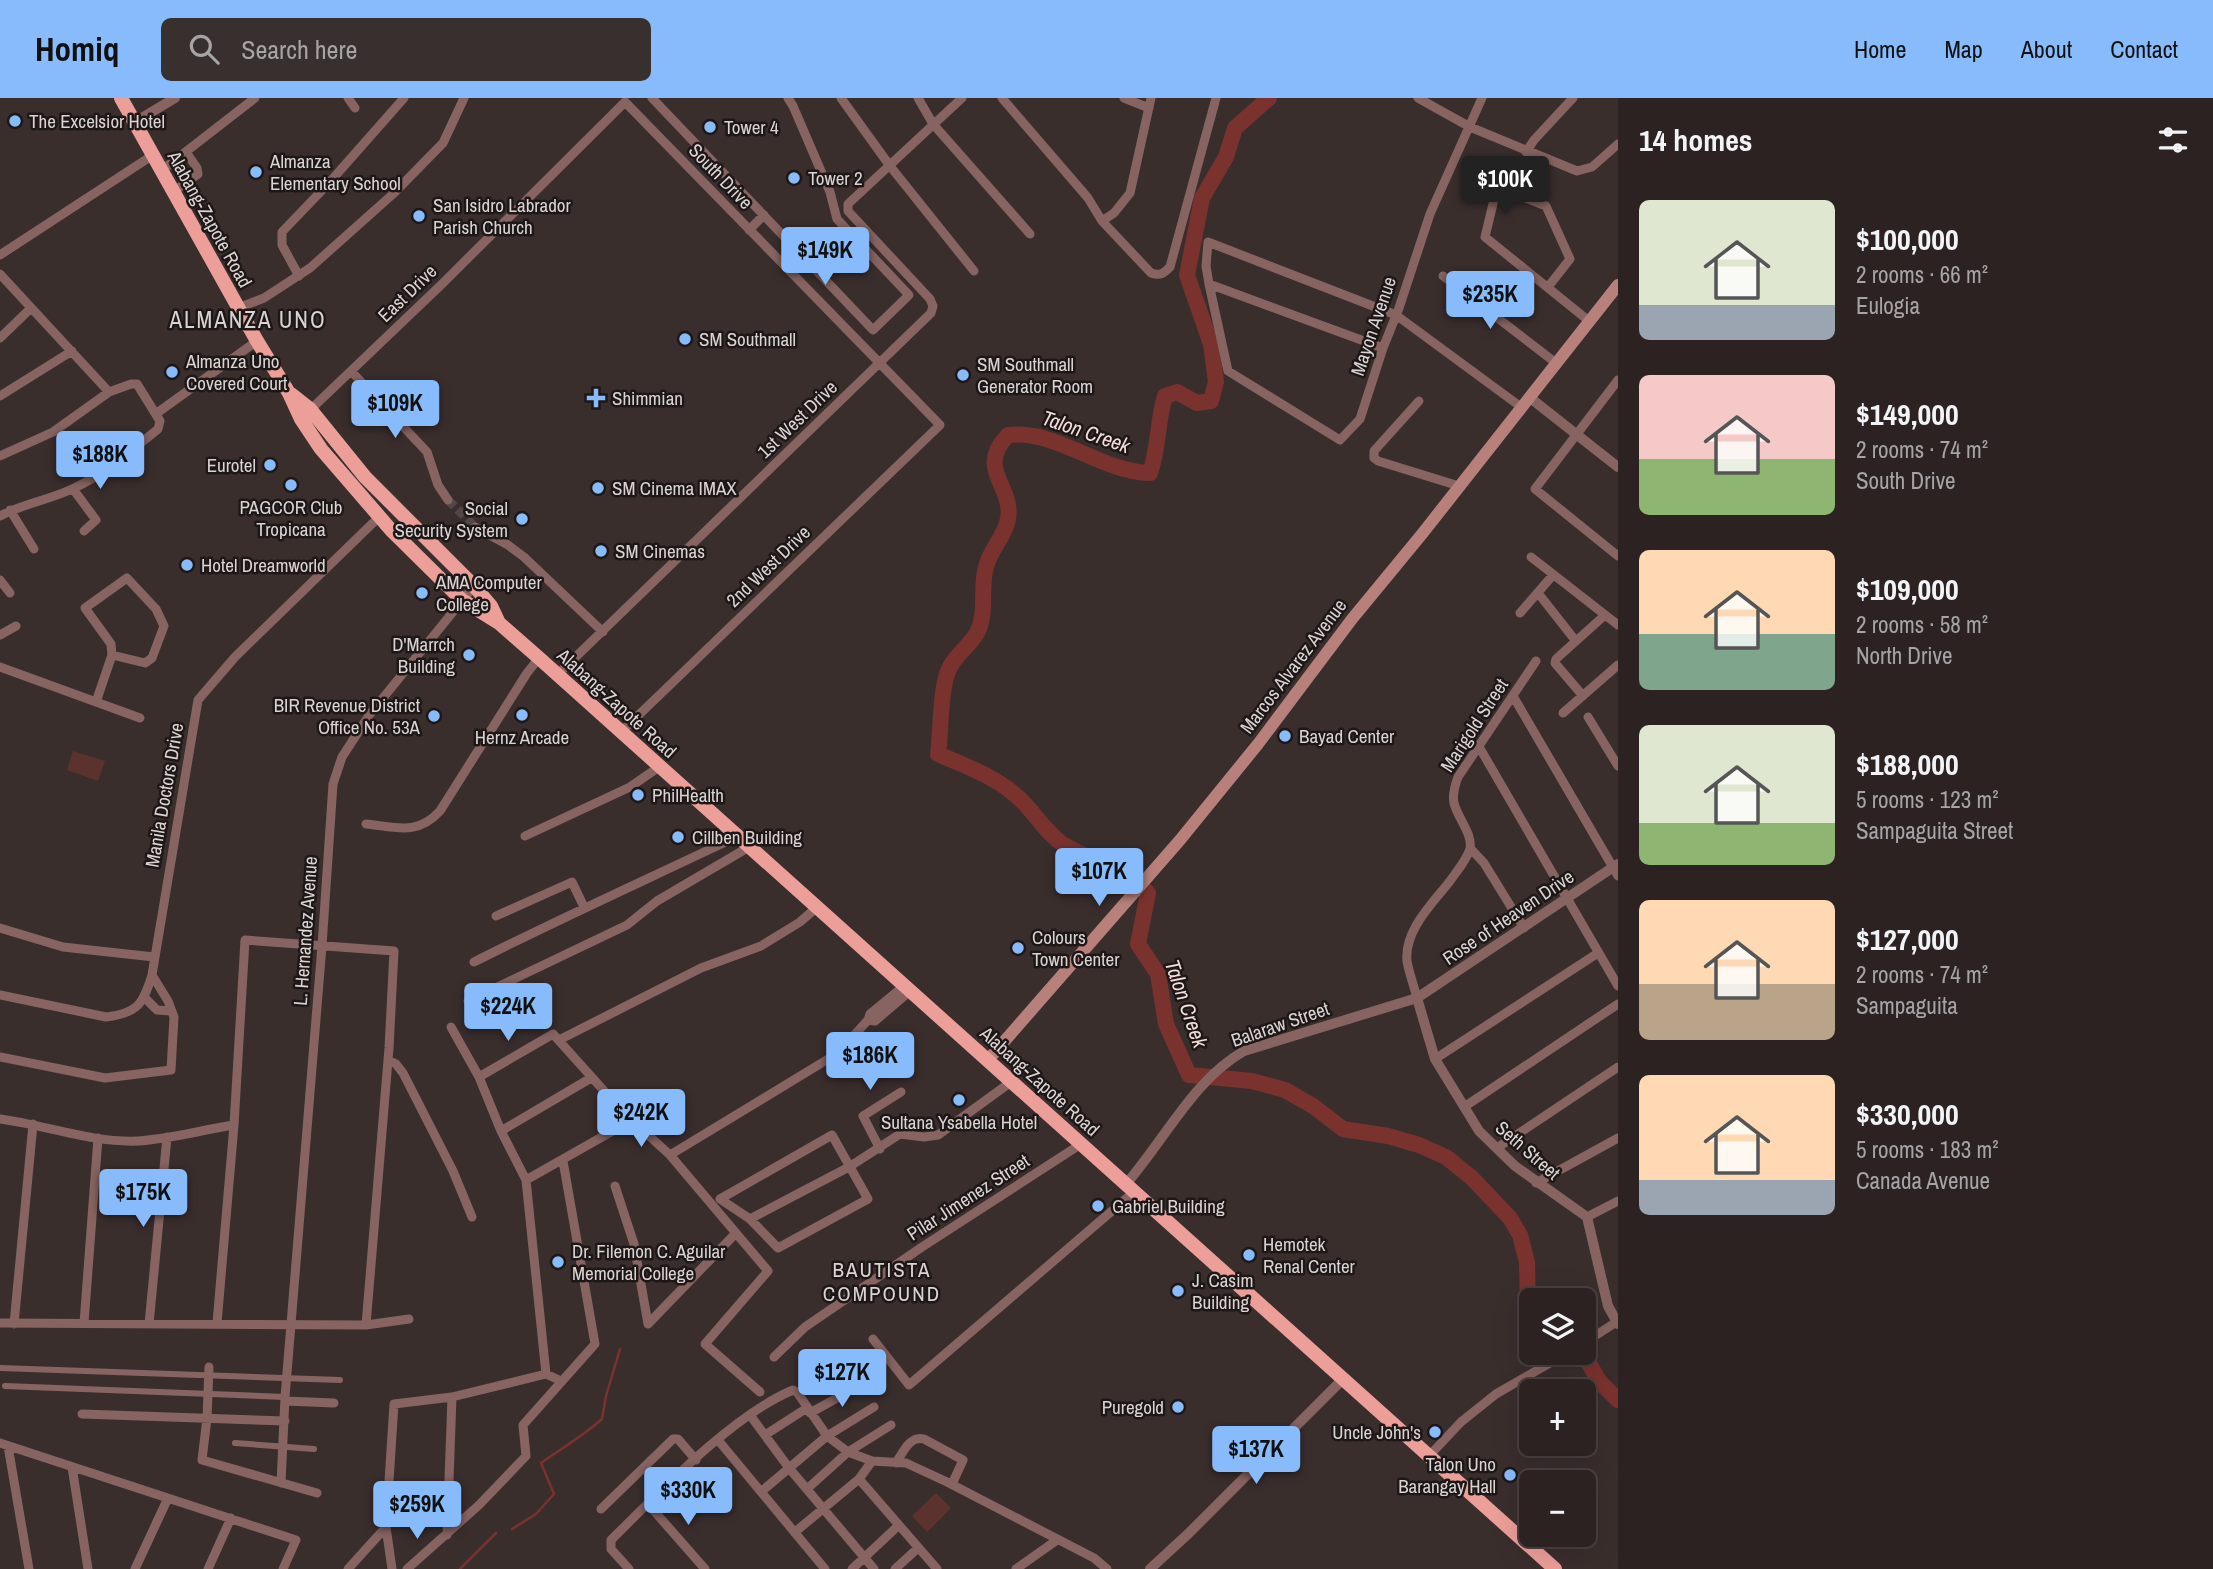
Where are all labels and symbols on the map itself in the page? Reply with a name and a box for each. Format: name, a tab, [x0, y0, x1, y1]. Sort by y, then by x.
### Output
place label: The Excelsior Hotel	[29, 108, 165, 134]
marker: The Excelsior Hotel	[7, 113, 23, 129]
place label: Tower 4	[724, 114, 779, 140]
marker: Tower 4	[702, 119, 718, 135]
street label: South Drive	[683, 137, 759, 215]
street label: Alabang-Zapote Road	[161, 145, 258, 292]
place label: Almanza Elementary School	[269, 148, 401, 196]
pin: $100K	[1456, 156, 1554, 216]
marker: Almanza Elementary School	[248, 164, 264, 180]
place label: Tower 2	[808, 165, 863, 191]
marker: Tower 2	[786, 170, 802, 186]
place label: San Isidro Labrador Parish Church	[433, 192, 572, 240]
marker: San Isidro Labrador Parish Church	[411, 208, 427, 224]
pin: $149K	[776, 228, 874, 287]
street label: East Drive	[372, 258, 442, 328]
pin: $235K	[1441, 272, 1539, 331]
street label: Mayon Avenue	[1344, 273, 1402, 379]
district label: ALMANZA UNO	[168, 304, 327, 335]
place label: SM Southmall	[699, 326, 796, 352]
marker: SM Southmall	[677, 331, 693, 347]
place label: Almanza Uno Covered Court	[185, 348, 288, 396]
place label: SM Southmall Generator Room	[977, 351, 1093, 399]
marker: Almanza Uno Covered Court	[164, 364, 180, 380]
marker: SM Southmall Generator Room	[955, 367, 971, 383]
street label: 1st West Drive	[751, 374, 843, 464]
pin: $109K	[346, 380, 444, 440]
place label: Shimmian	[612, 385, 683, 411]
marker: Shimmian	[586, 388, 606, 408]
water label: Talon Creek	[1038, 403, 1135, 461]
pin: $188K	[51, 432, 149, 491]
place label: Eurotel	[207, 452, 256, 478]
marker: Eurotel	[262, 457, 278, 473]
place label: SM Cinema IMAX	[612, 475, 737, 501]
marker: PAGCOR Club Tropicana	[283, 477, 299, 493]
marker: SM Cinema IMAX	[590, 480, 606, 496]
place label: PAGCOR Club Tropicana	[240, 494, 342, 542]
place label: Social Security System	[395, 495, 508, 543]
marker: Social Security System	[514, 511, 530, 527]
street label: 2nd West Drive	[720, 519, 816, 613]
place label: SM Cinemas	[615, 538, 705, 564]
marker: SM Cinemas	[593, 543, 609, 559]
place label: Hotel Dreamworld	[201, 552, 326, 578]
marker: Hotel Dreamworld	[179, 557, 195, 573]
place label: AMA Computer College	[435, 569, 542, 617]
marker: AMA Computer College	[414, 585, 430, 601]
street label: Marcos Alvarez Avenue	[1234, 593, 1352, 739]
place label: D'Marrch Building	[392, 631, 455, 679]
street label: Alabang-Zapote Road	[551, 642, 682, 764]
marker: D'Marrch Building	[461, 647, 477, 663]
street label: Marigold Street	[1434, 673, 1514, 777]
place label: BIR Revenue District Office No. 53A	[274, 692, 421, 740]
marker: Hernz Arcade	[514, 707, 530, 723]
marker: BIR Revenue District Office No. 53A	[426, 708, 442, 724]
street label: Manila Doctors Drive	[138, 721, 190, 869]
place label: Bayad Center	[1299, 723, 1395, 749]
place label: Hernz Arcade	[475, 724, 569, 750]
marker: Bayad Center	[1277, 728, 1293, 744]
place label: PhilHealth	[652, 782, 724, 808]
marker: PhilHealth	[630, 787, 646, 803]
place label: Cillben Building	[692, 824, 802, 850]
marker: Cillben Building	[670, 829, 686, 845]
pin: $107K	[1050, 848, 1148, 908]
street label: L. Hernandez Avenue	[287, 855, 323, 1007]
street label: Rose of Heaven Drive	[1437, 863, 1579, 971]
place label: Colours Town Center	[1032, 924, 1120, 972]
marker: Colours Town Center	[1010, 940, 1026, 956]
water label: Talon Creek	[1158, 956, 1216, 1053]
pin: $224K	[459, 984, 557, 1043]
street label: Balaraw Street	[1227, 995, 1333, 1053]
street label: Alabang-Zapote Road	[974, 1020, 1105, 1142]
pin: $186K	[821, 1032, 919, 1092]
pin: $242K	[592, 1090, 690, 1149]
marker: Sultana Ysabella Hotel	[951, 1092, 967, 1108]
place label: Sultana Ysabella Hotel	[881, 1109, 1037, 1135]
street label: Seth Street	[1490, 1115, 1566, 1186]
street label: Pilar Jimenez Street	[902, 1147, 1035, 1246]
pin: $175K	[94, 1170, 192, 1229]
place label: Gabriel Building	[1112, 1193, 1225, 1219]
marker: Gabriel Building	[1090, 1198, 1106, 1214]
place label: Hemotek Renal Center	[1263, 1231, 1356, 1279]
place label: Dr. Filemon C. Aguilar Memorial College	[572, 1238, 726, 1286]
marker: Hemotek Renal Center	[1241, 1247, 1257, 1263]
marker: Dr. Filemon C. Aguilar Memorial College	[550, 1254, 566, 1270]
district label: BAUTISTA COMPOUND	[823, 1255, 941, 1308]
place label: J. Casim Building	[1192, 1267, 1253, 1315]
marker: J. Casim Building	[1170, 1283, 1186, 1299]
pin: $127K	[793, 1350, 891, 1409]
place label: Puregold	[1102, 1394, 1164, 1420]
marker: Puregold	[1170, 1399, 1186, 1415]
place label: Uncle John's	[1332, 1419, 1421, 1445]
marker: Uncle John's	[1427, 1424, 1443, 1440]
pin: $137K	[1207, 1426, 1305, 1486]
place label: Talon Uno Barangay Hall	[1398, 1451, 1496, 1499]
marker: Talon Uno Barangay Hall	[1502, 1467, 1518, 1483]
pin: $330K	[639, 1468, 737, 1527]
pin: $259K	[368, 1482, 466, 1541]

